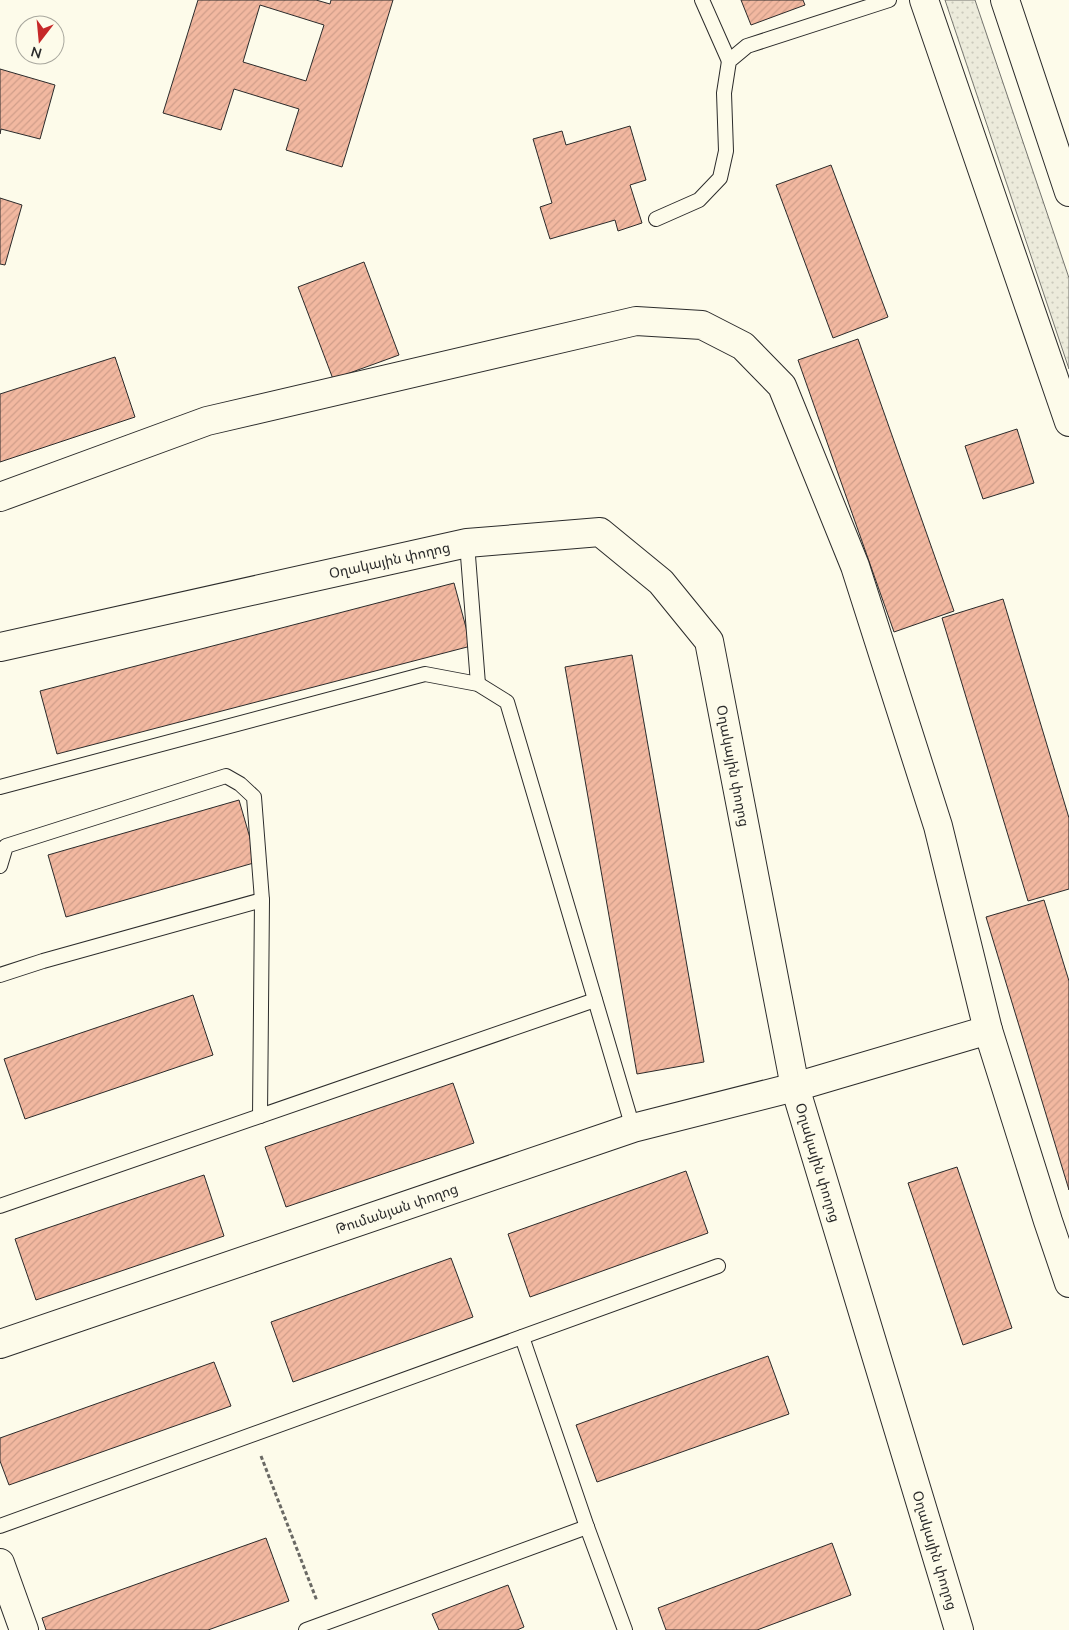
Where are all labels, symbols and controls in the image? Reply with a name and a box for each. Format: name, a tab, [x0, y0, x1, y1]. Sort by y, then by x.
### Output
north arrow	[15, 15, 65, 65]
text: N	[29, 42, 44, 63]
street label: Օղակային փողոց	[327, 538, 452, 583]
street label: Օղակային փողոց	[713, 703, 754, 828]
street label: Օղակային փողոց	[791, 1101, 844, 1224]
street label: Թումանյան փողոց	[333, 1179, 460, 1238]
street label: Օղակային փողոց	[908, 1488, 961, 1612]

